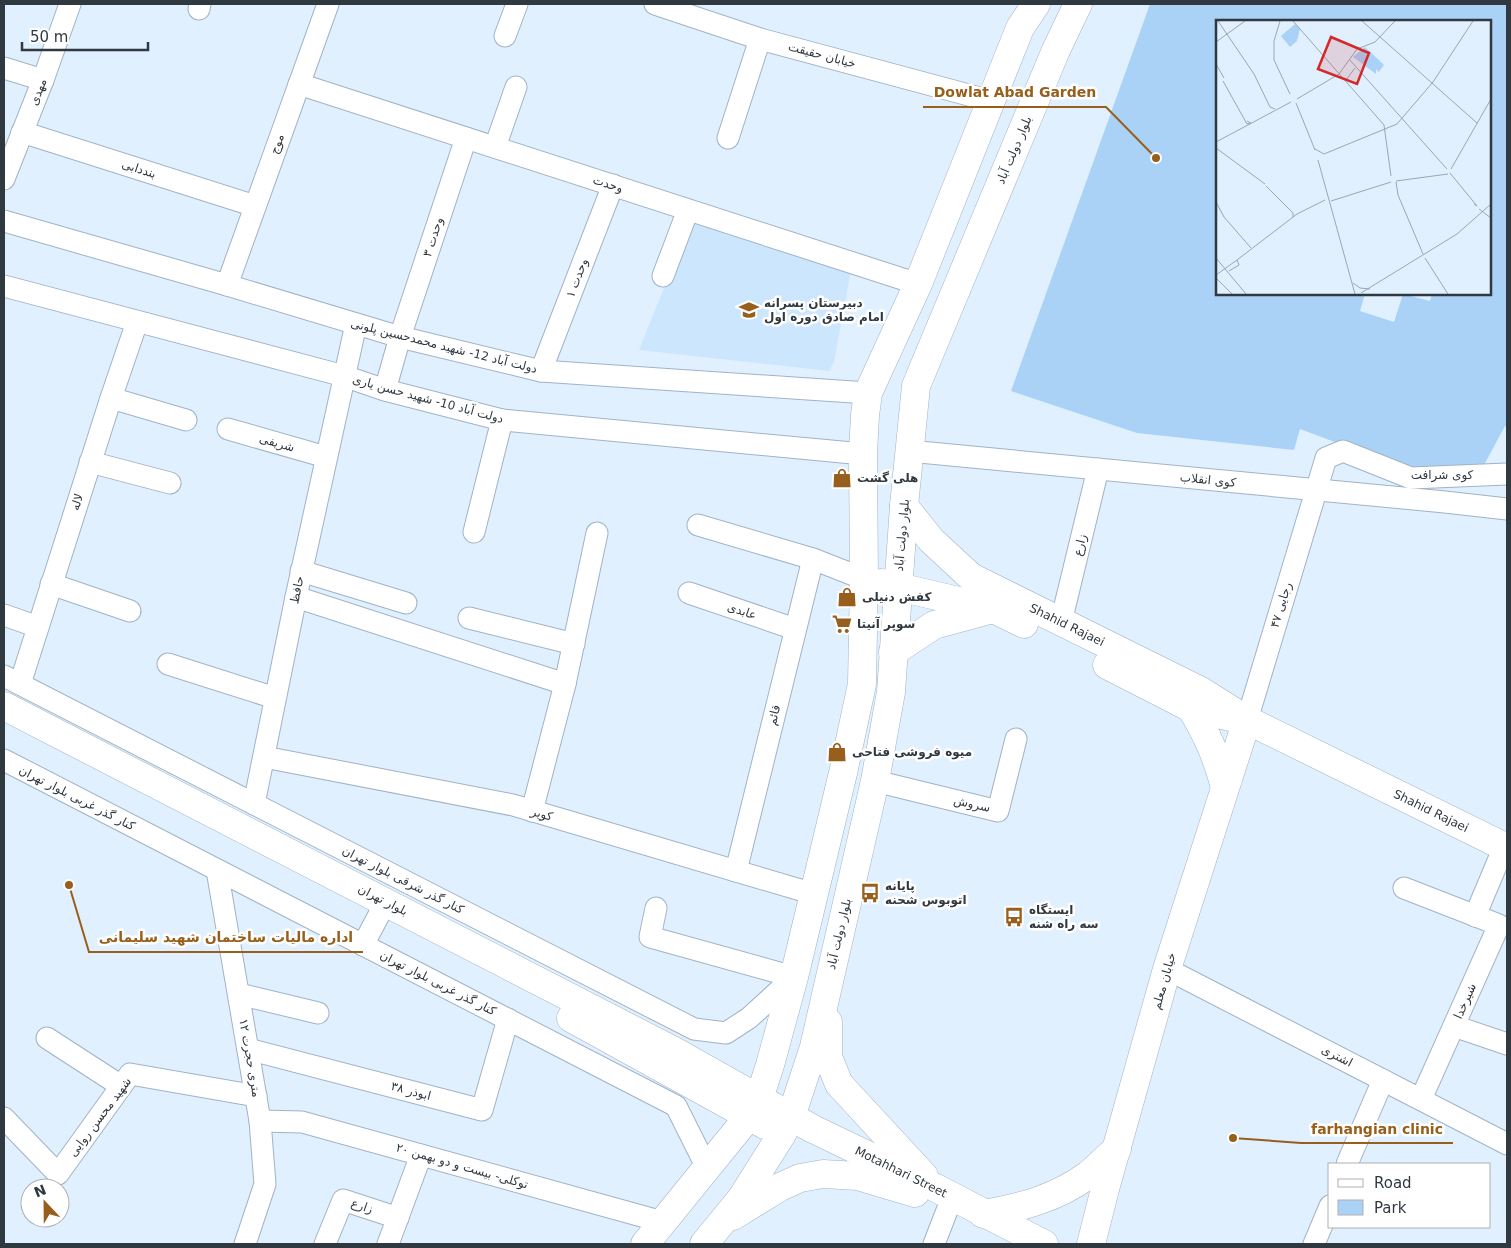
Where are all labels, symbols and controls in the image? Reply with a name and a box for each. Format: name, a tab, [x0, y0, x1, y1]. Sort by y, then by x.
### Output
scale bar	[22, 20, 149, 52]
inset map	[1216, 20, 1491, 295]
text: 50 m	[30, 28, 68, 46]
street label: خیابان حقیقت	[787, 39, 857, 71]
street label: مهدی	[27, 77, 49, 107]
callout: Dowlat Abad Garden	[923, 78, 1106, 107]
text: Dowlat Abad Garden	[934, 84, 1096, 100]
street label: بلوار دولت آباد	[992, 113, 1036, 187]
street label: موج	[267, 132, 288, 156]
street label: بنددابی	[120, 157, 158, 181]
street label: وحدت	[591, 173, 625, 196]
street label: وحدت ۳	[420, 215, 447, 259]
street label: وحدت ۱	[563, 256, 592, 300]
place label: دبیرستان پسرانه امام صادق دوره اول	[764, 296, 884, 325]
school or university icon: دبیرستان پسرانه امام صادق دوره اول	[738, 299, 760, 321]
street label: دولت آباد 12- شهید محمدحسین پلونی	[349, 315, 539, 377]
street label: دولت آباد 10- شهید حسن یاری	[351, 371, 505, 427]
street label: شریفی	[257, 431, 296, 456]
shop icon: هلى گشت	[831, 467, 853, 489]
street label: کوی شرافت	[1411, 468, 1474, 483]
street label: کوی انقلاب	[1179, 470, 1237, 491]
place label: هلى گشت	[857, 471, 918, 485]
street label: لاله	[68, 492, 86, 512]
street label: بلوار دولت آباد	[891, 498, 913, 572]
street label: زارع	[1071, 532, 1090, 558]
street label: حافظ	[287, 575, 307, 605]
street label: رجایی ۴۷	[1267, 580, 1296, 630]
shop icon: کفش دنیلی	[836, 586, 858, 608]
place label: کفش دنیلی	[862, 590, 931, 604]
street label: عابدی	[726, 600, 758, 622]
street label: Shahid Rajaei	[1027, 601, 1107, 649]
supermarket icon: سوپر آنیتا	[831, 613, 853, 635]
place label: سوپر آنیتا	[857, 616, 915, 632]
street label: قائم	[765, 703, 783, 727]
shop icon: میوه فروشی فتاحی	[826, 741, 848, 763]
place label: میوه فروشی فتاحی	[852, 745, 972, 760]
street label: کنار گذر غربی بلوار تهران	[16, 763, 138, 834]
street label: Shahid Rajaei	[1391, 787, 1471, 835]
street label: سروش	[952, 793, 992, 816]
street label: کویر	[528, 804, 555, 825]
street label: کنار گذر شرقی بلوار تهران	[340, 843, 466, 917]
place label: پایانه اتوبوس شحنه	[885, 879, 967, 908]
street label: بلوار تهران	[356, 881, 410, 919]
bus stop icon: پایانه اتوبوس شحنه	[859, 882, 881, 904]
street label: بلوار دولت آباد	[823, 897, 855, 971]
place label: ایستگاه سه راه شنه	[1029, 903, 1099, 931]
bus stop icon: ایستگاه سه راه شنه	[1003, 906, 1025, 928]
callout: اداره مالیات ساختمان شهید سلیمانی	[89, 923, 363, 952]
text: اداره مالیات ساختمان شهید سلیمانی	[99, 929, 353, 946]
street label: کنار گذر غربی بلوار تهران	[377, 948, 499, 1019]
street label: خیابان معلم	[1149, 951, 1179, 1011]
street label: شیرخدا	[1451, 981, 1480, 1021]
street label: ۱۲ متری حجرت	[235, 1018, 264, 1099]
street label: اشتری	[1319, 1042, 1355, 1071]
street label: شهید محسن روایی	[66, 1075, 135, 1160]
street label: ۳۸ ابوذر	[389, 1079, 432, 1104]
callout: farhangian clinic	[1301, 1114, 1453, 1143]
text: farhangian clinic	[1311, 1121, 1443, 1137]
street label: توکلی- بیست و دو بهمن ۲۰	[394, 1140, 530, 1193]
street label: Motahhari Street	[853, 1144, 950, 1201]
legend	[1328, 1163, 1491, 1228]
text: Road	[1374, 1174, 1412, 1192]
north arrow	[20, 1178, 70, 1228]
text: N	[32, 1181, 49, 1201]
street label: زارع	[349, 1196, 375, 1217]
text: Park	[1374, 1199, 1407, 1217]

